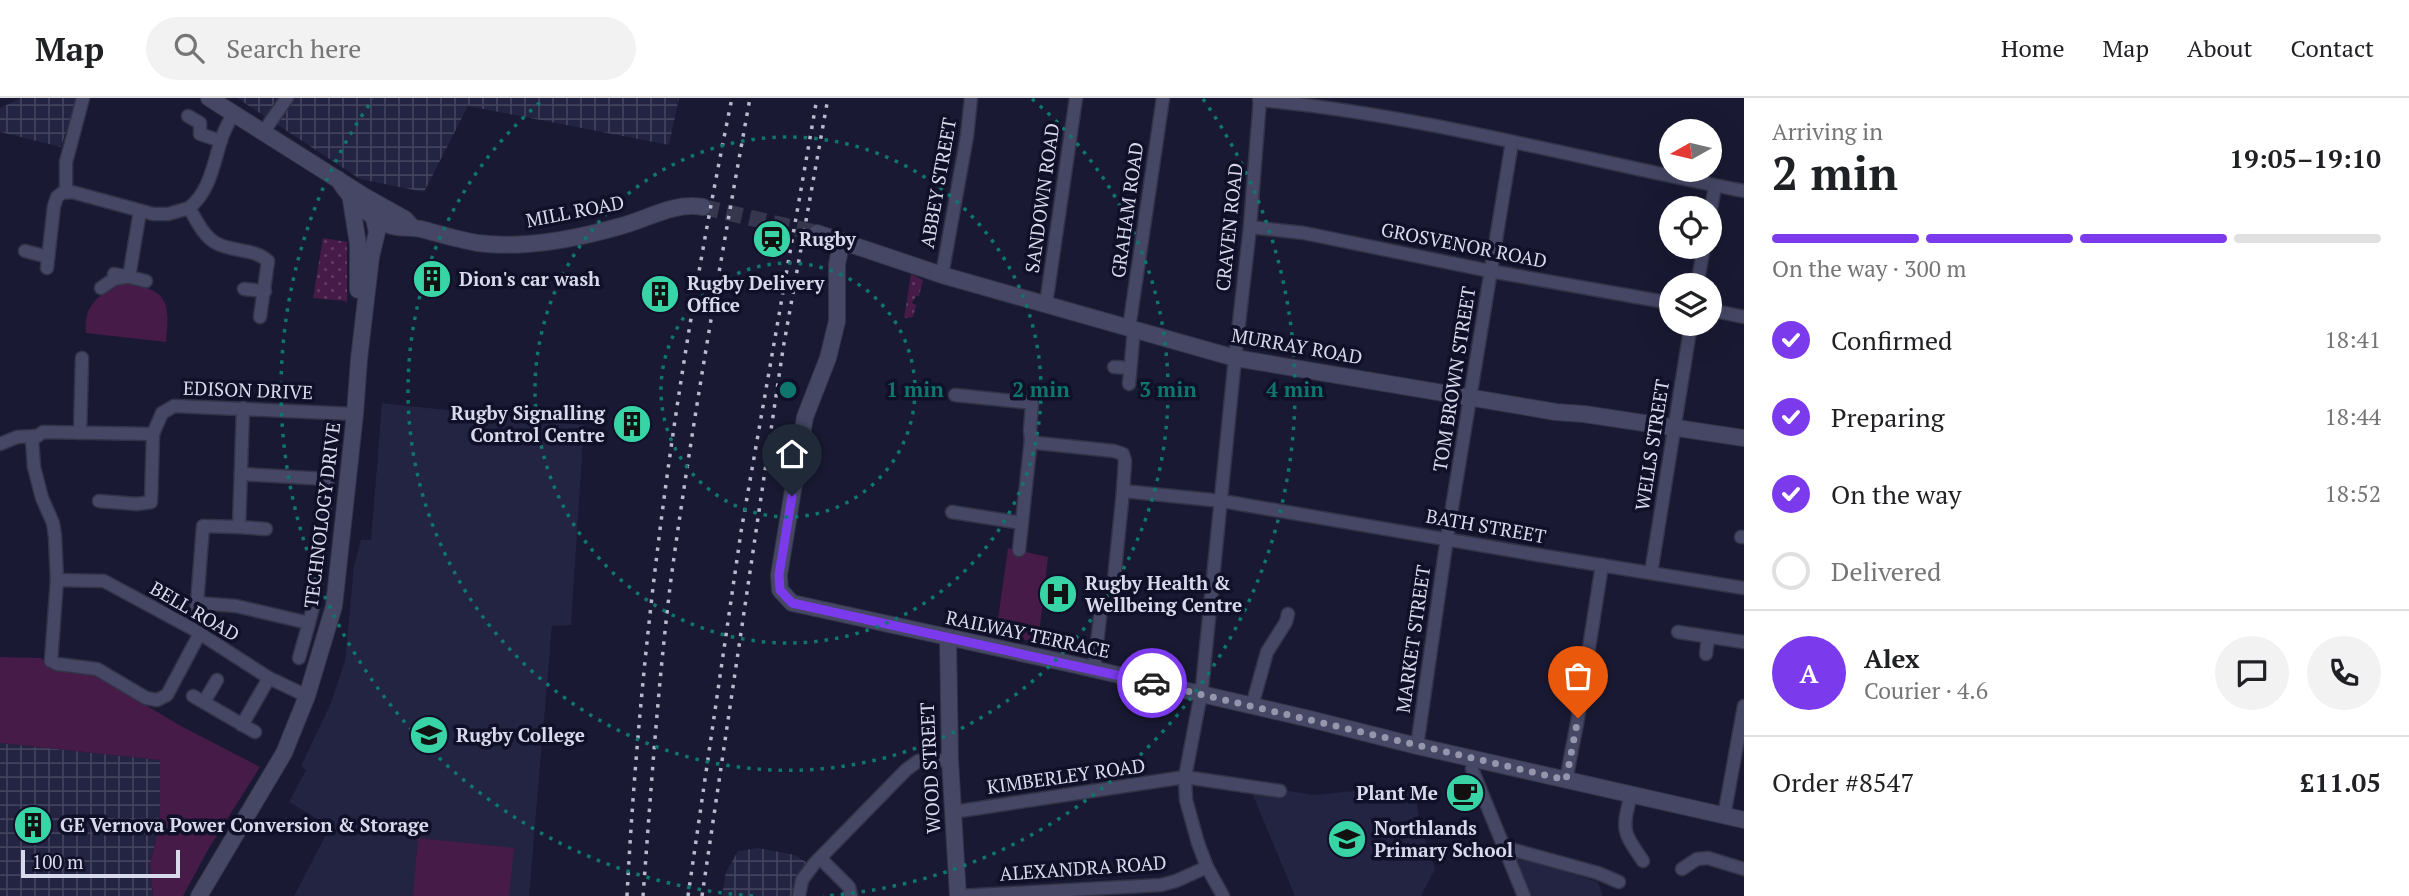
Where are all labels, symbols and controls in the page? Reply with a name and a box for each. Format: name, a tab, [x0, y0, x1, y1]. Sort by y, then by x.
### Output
search box	[146, 17, 636, 80]
text: Map	[35, 27, 104, 70]
icon: search	[170, 29, 208, 67]
text: Search here	[226, 31, 361, 65]
text: Home	[2001, 32, 2065, 64]
text: Map	[2103, 32, 2149, 64]
text: About	[2187, 32, 2253, 64]
text: Contact	[2291, 32, 2374, 64]
street label: ABBEY STREET	[914, 115, 961, 250]
text: Arriving in	[1772, 116, 1883, 147]
north arrow	[1659, 119, 1722, 182]
map controls	[1659, 119, 1722, 336]
street label: SANDOWN ROAD	[1019, 121, 1064, 275]
street label: GRAHAM ROAD	[1105, 140, 1148, 280]
text: 19:05–19:10	[2229, 141, 2381, 175]
text: 2 min	[1772, 142, 1898, 203]
street label: CRAVEN ROAD	[1209, 162, 1248, 292]
street label: MILL ROAD	[524, 189, 626, 232]
button: locate	[1659, 196, 1722, 259]
street label: GROSVENOR ROAD	[1379, 216, 1549, 273]
station icon: Rugby	[751, 218, 793, 260]
place label: Rugby	[799, 226, 857, 251]
text: On the way · 300 m	[1772, 253, 1966, 284]
building icon: Dion's car wash	[411, 258, 453, 300]
place label: Dion's car wash	[459, 266, 600, 291]
place label: Rugby Delivery Office	[687, 270, 825, 317]
building icon: Rugby Delivery Office	[639, 273, 681, 315]
button: layers	[1659, 273, 1722, 336]
street label: TOM BROWN STREET	[1427, 284, 1481, 473]
icon: check	[1772, 321, 1810, 359]
street label: MURRAY ROAD	[1230, 322, 1365, 369]
text: Confirmed	[1831, 323, 1952, 357]
text: 18:41	[2324, 324, 2381, 355]
street label: EDISON DRIVE	[182, 375, 314, 404]
text: 1 min	[886, 375, 944, 403]
text: 2 min	[1012, 375, 1070, 403]
text: 3 min	[1139, 375, 1197, 403]
text: 4 min	[1266, 375, 1324, 403]
street label: WELLS STREET	[1629, 377, 1674, 512]
centre of rings	[776, 378, 800, 402]
icon: check	[1772, 398, 1810, 436]
place label: Rugby Signalling Control Centre	[451, 400, 606, 447]
text: Preparing	[1831, 400, 1944, 434]
text: 18:44	[2324, 401, 2381, 432]
building icon: Rugby Signalling Control Centre	[611, 403, 653, 445]
street label: TECHNOLOGY DRIVE	[298, 421, 345, 609]
pin	[762, 424, 822, 496]
icon: home	[773, 435, 811, 473]
icon: check	[1772, 475, 1810, 513]
text: On the way	[1831, 477, 1962, 511]
text: 18:52	[2324, 478, 2381, 509]
street label: BATH STREET	[1424, 503, 1548, 548]
text: Delivered	[1831, 554, 1941, 588]
street label: MARKET STREET	[1390, 563, 1435, 715]
place label: Rugby Health & Wellbeing Centre	[1085, 570, 1242, 617]
hospital icon: Rugby Health & Wellbeing Centre	[1037, 573, 1079, 615]
street label: BELL ROAD	[146, 575, 244, 646]
street label: RAILWAY TERRACE	[944, 604, 1113, 663]
button: chat	[2215, 636, 2289, 710]
button: phone	[2307, 636, 2381, 710]
text: Alex	[1864, 641, 1920, 675]
pin	[1548, 646, 1608, 718]
courier	[1117, 648, 1187, 718]
text: A	[1800, 656, 1818, 690]
icon: bag	[1559, 657, 1597, 695]
icon: car	[1133, 664, 1171, 702]
text: Courier · 4.6	[1864, 675, 1988, 706]
street label: WOOD STREET	[914, 702, 945, 834]
school or university icon: Rugby College	[408, 714, 450, 756]
place label: Rugby College	[456, 722, 585, 747]
street label: KIMBERLEY ROAD	[985, 752, 1147, 799]
text: Order #8547	[1772, 765, 1914, 799]
text: £11.05	[2300, 765, 2381, 799]
cafe icon: Plant Me	[1444, 772, 1486, 814]
place label: Plant Me	[1356, 780, 1438, 805]
building icon: GE Vernova Power Conversion & Storage	[12, 804, 54, 846]
place label: GE Vernova Power Conversion & Storage	[60, 812, 429, 837]
place label: Northlands Primary School	[1374, 815, 1513, 862]
school or university icon: Northlands Primary School	[1326, 818, 1368, 860]
scale bar	[21, 847, 180, 879]
text: 100 m	[32, 849, 83, 874]
street label: ALEXANDRA ROAD	[999, 849, 1167, 886]

